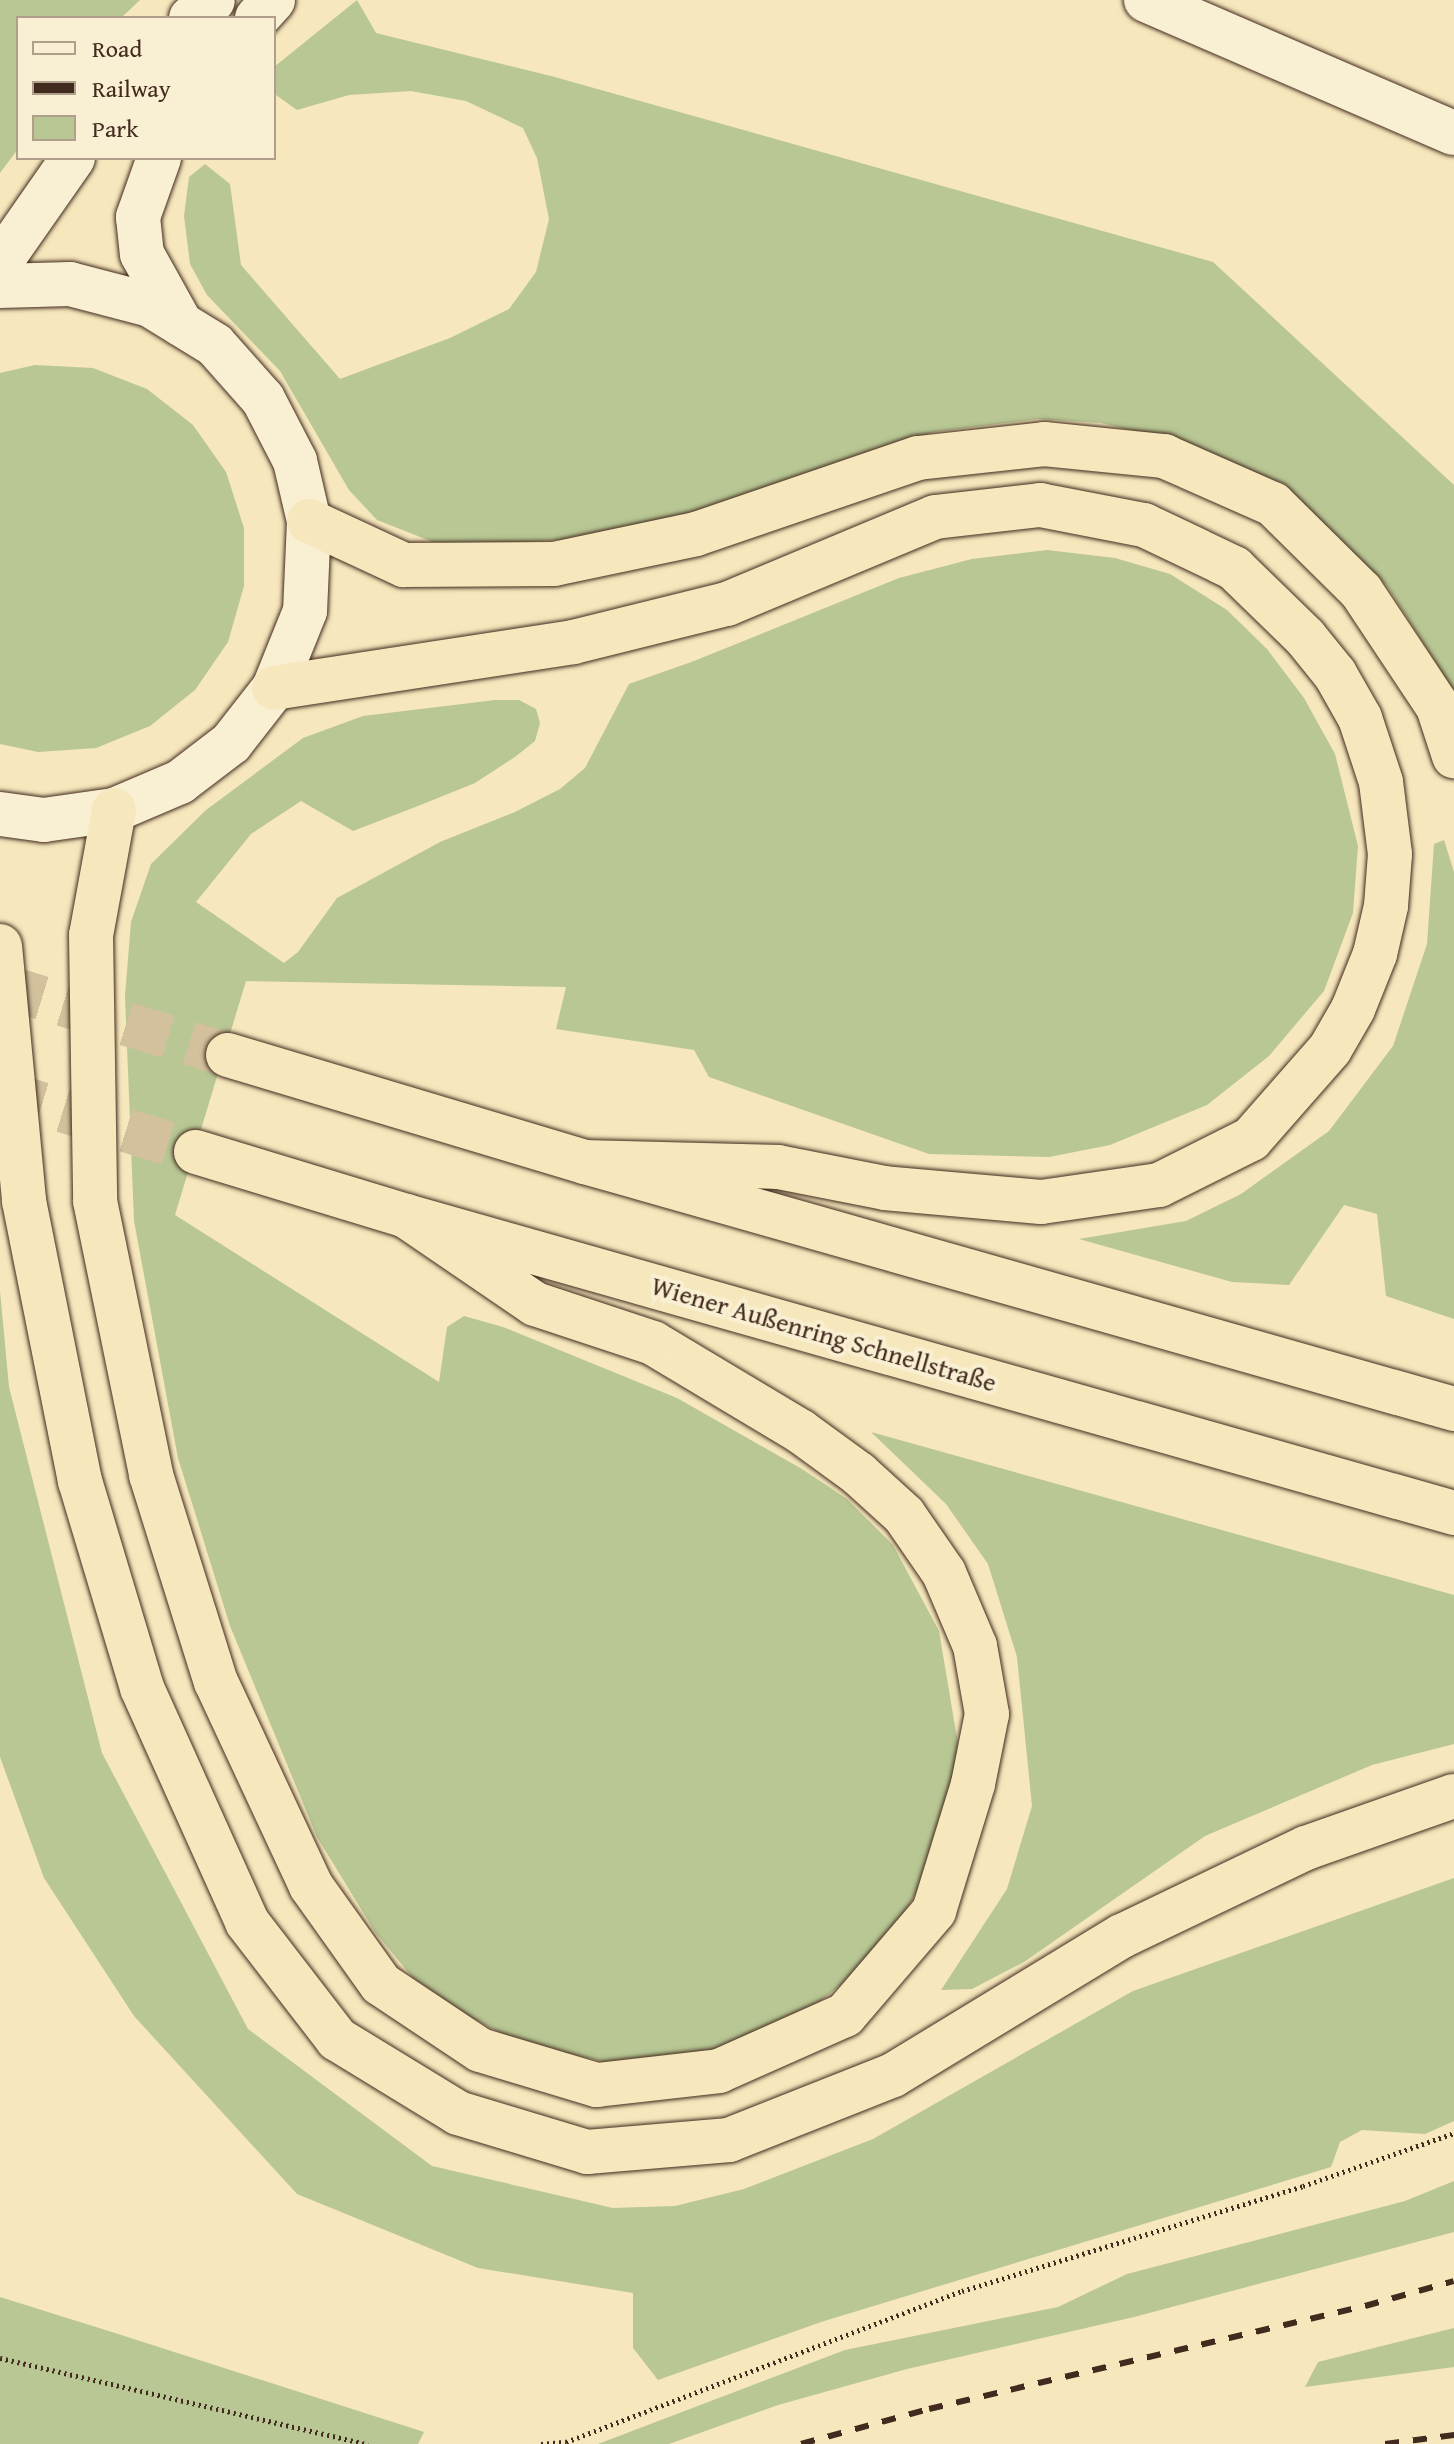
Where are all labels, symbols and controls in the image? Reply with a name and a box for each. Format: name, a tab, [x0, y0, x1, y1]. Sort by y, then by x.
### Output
legend	[16, 16, 276, 160]
text: Road	[92, 31, 142, 66]
text: Railway	[92, 71, 171, 106]
text: Park	[92, 111, 138, 146]
street label: Wiener Außenring Schnellstraße	[648, 1270, 1000, 1398]

